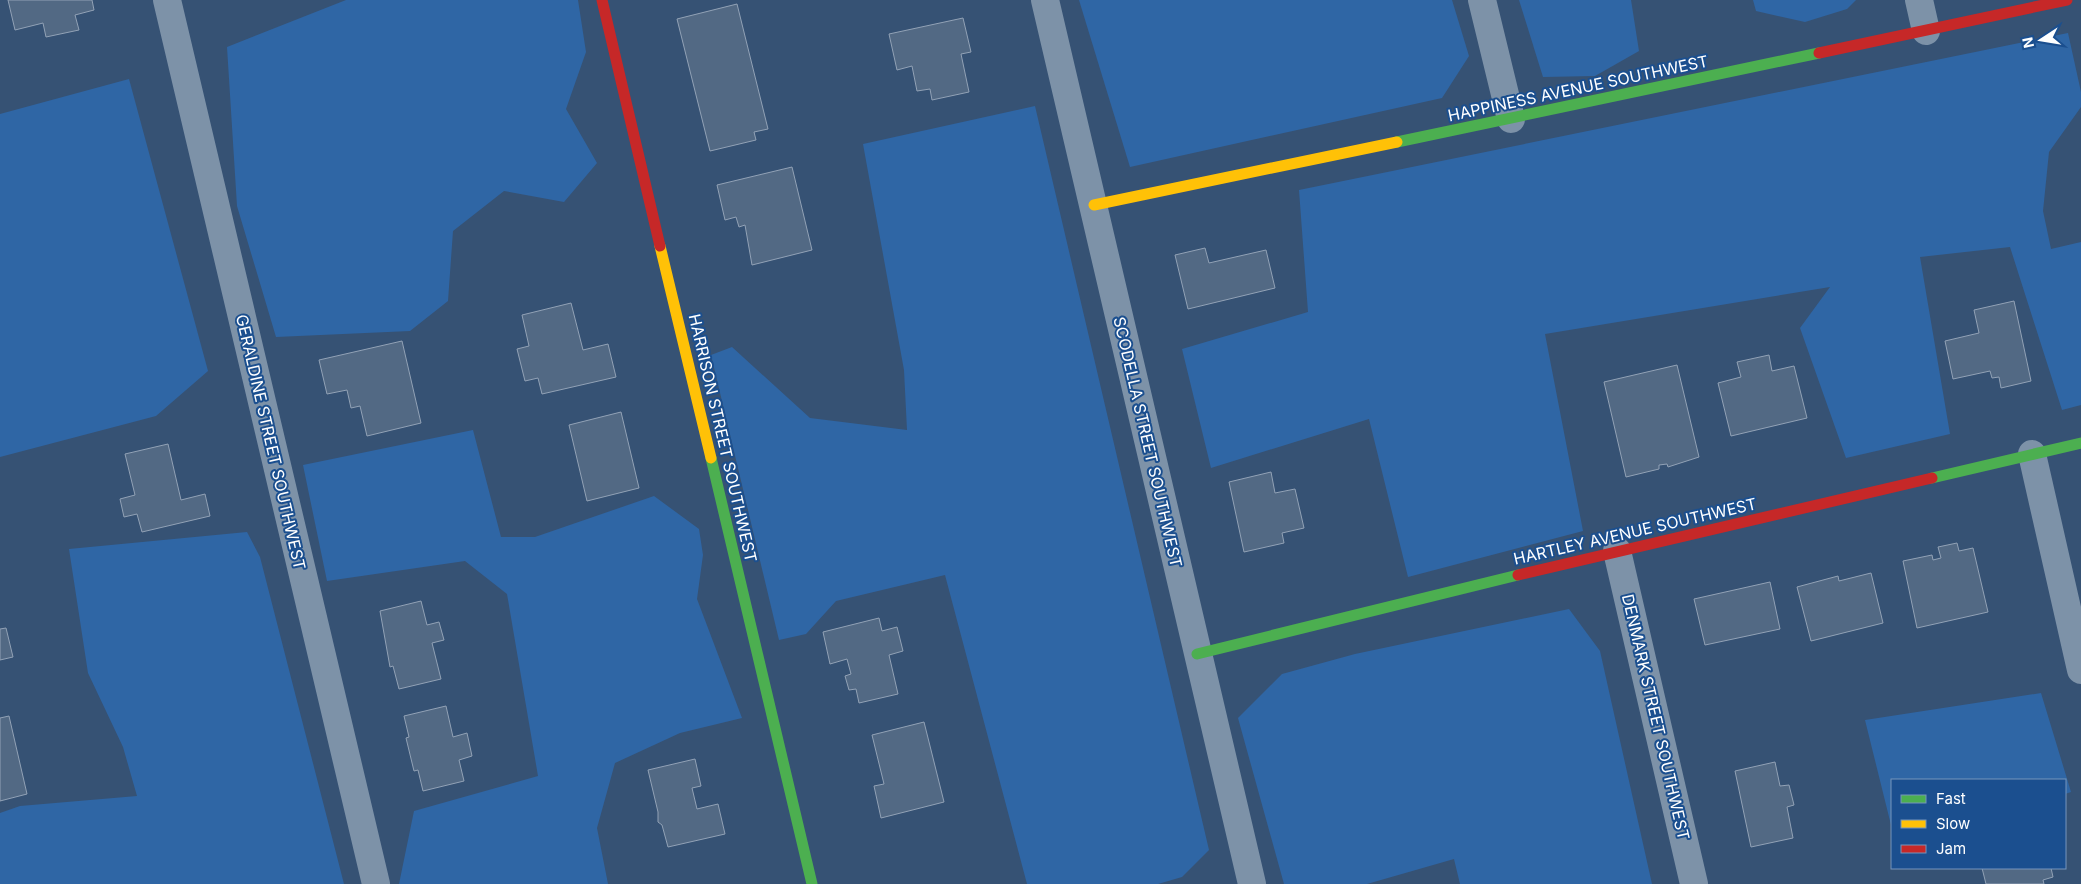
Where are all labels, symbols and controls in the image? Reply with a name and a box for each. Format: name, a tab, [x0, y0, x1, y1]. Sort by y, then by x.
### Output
north arrow	[2016, 15, 2066, 65]
text: N	[2018, 36, 2037, 50]
street label: HAPPINESS AVENUE SOUTHWEST	[1446, 51, 1710, 125]
street label: GERALDINE STREET SOUTHWEST	[232, 312, 310, 572]
street label: HARRISON STREET SOUTHWEST	[685, 312, 761, 564]
street label: SCODELLA STREET SOUTHWEST	[1109, 315, 1187, 569]
street label: HARTLEY AVENUE SOUTHWEST	[1512, 493, 1758, 569]
street label: DENMARK STREET SOUTHWEST	[1618, 592, 1694, 842]
legend	[1891, 779, 2066, 869]
text: Fast	[1936, 789, 1966, 808]
text: Slow	[1936, 814, 1970, 833]
text: Jam	[1936, 839, 1966, 858]

